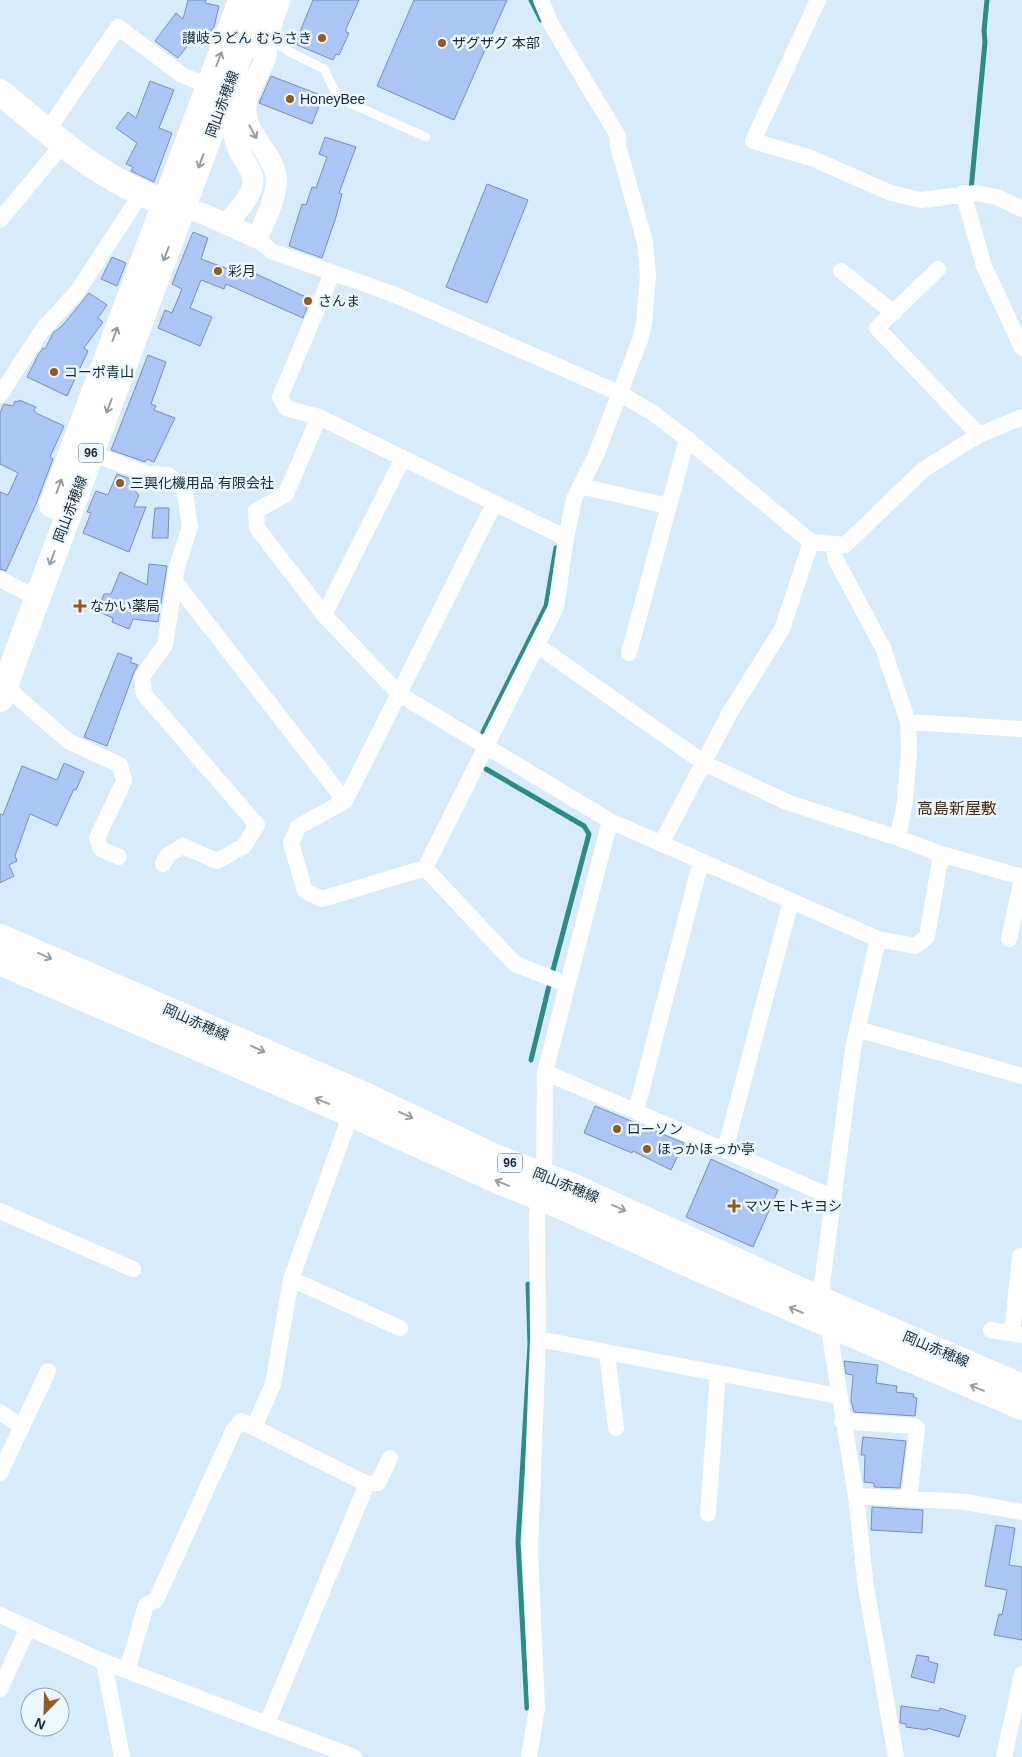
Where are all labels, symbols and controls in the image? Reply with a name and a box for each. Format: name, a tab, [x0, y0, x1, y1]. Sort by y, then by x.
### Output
place label: 讃岐うどん むらさき	[182, 30, 312, 46]
marker: 讃岐うどん むらさき	[316, 32, 328, 44]
place label: ザグザグ 本部	[452, 35, 540, 51]
marker: ザグザグ 本部	[436, 37, 448, 49]
one-way arrow	[214, 52, 224, 67]
street label: 岡山赤穂線	[203, 68, 241, 140]
place label: HoneyBee	[300, 91, 366, 107]
marker: HoneyBee	[284, 93, 296, 105]
one-way arrow	[248, 125, 258, 140]
one-way arrow	[196, 153, 205, 168]
one-way arrow	[161, 246, 170, 261]
place label: 彩月	[228, 263, 256, 279]
marker: 彩月	[212, 265, 224, 277]
place label: さんま	[318, 293, 360, 309]
marker: さんま	[302, 295, 314, 307]
one-way arrow	[111, 327, 120, 342]
place label: コーポ青山	[64, 364, 134, 380]
marker: コーポ青山	[48, 366, 60, 378]
one-way arrow	[104, 398, 113, 413]
road number: 96	[78, 443, 104, 462]
street label: 岡山赤穂線	[50, 473, 90, 545]
place label: 三興化機用品 有限会社	[130, 475, 274, 491]
marker: 三興化機用品 有限会社	[114, 477, 126, 489]
one-way arrow	[55, 479, 64, 494]
one-way arrow	[47, 550, 56, 565]
place label: なかい薬局	[90, 598, 160, 614]
marker: なかい薬局	[74, 600, 86, 612]
district label: 高島新屋敷	[917, 800, 997, 817]
one-way arrow	[37, 952, 52, 962]
street label: 岡山赤穂線	[161, 1000, 231, 1044]
one-way arrow	[250, 1044, 265, 1054]
one-way arrow	[315, 1096, 330, 1106]
one-way arrow	[398, 1111, 413, 1120]
place label: ローソン	[627, 1121, 683, 1137]
marker: ローソン	[611, 1123, 623, 1135]
place label: ほっかほっか亭	[657, 1141, 755, 1157]
marker: ほっかほっか亭	[641, 1143, 653, 1155]
road number: 96	[498, 1154, 522, 1172]
street label: 岡山赤穂線	[531, 1164, 601, 1206]
one-way arrow	[495, 1177, 510, 1187]
place label: マツモトキヨシ	[744, 1198, 842, 1214]
marker: マツモトキヨシ	[728, 1200, 740, 1212]
one-way arrow	[611, 1203, 626, 1213]
one-way arrow	[789, 1304, 804, 1314]
street label: 岡山赤穂線	[901, 1328, 971, 1370]
one-way arrow	[970, 1383, 985, 1393]
north arrow	[20, 1687, 70, 1737]
text: N	[32, 1715, 48, 1733]

